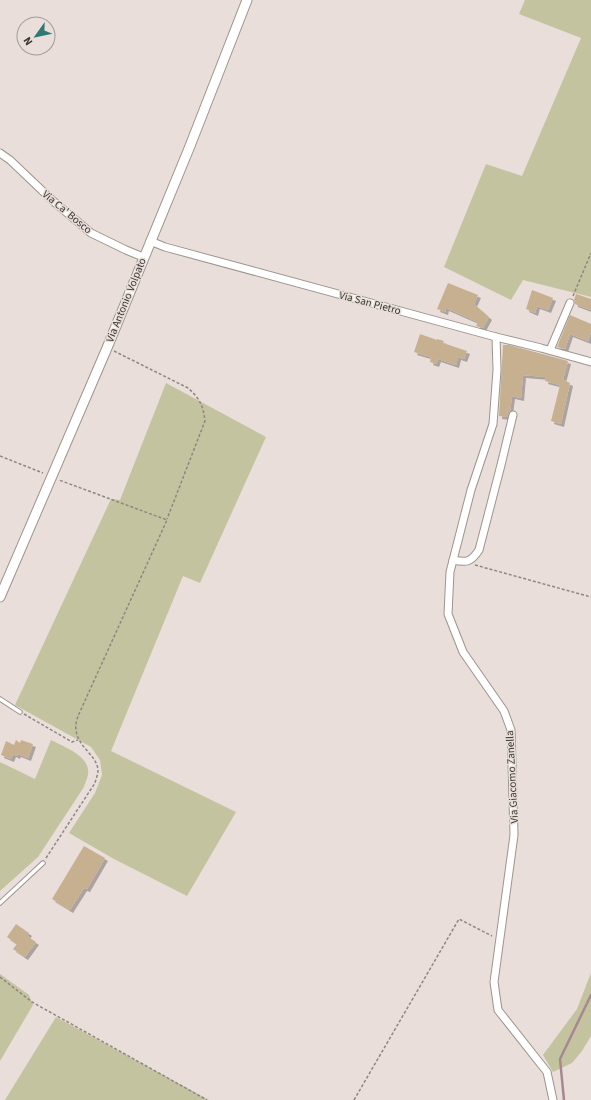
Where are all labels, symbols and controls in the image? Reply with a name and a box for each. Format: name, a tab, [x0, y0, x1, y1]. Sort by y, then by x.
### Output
north arrow	[16, 16, 56, 56]
text: N	[20, 34, 36, 48]
street label: Via Ca' Bosco	[39, 187, 95, 237]
street label: Via Antonio Volpato	[102, 256, 150, 344]
street label: Via San Pietro	[337, 288, 403, 318]
street label: Via Giacomo Zanella	[502, 730, 522, 824]

